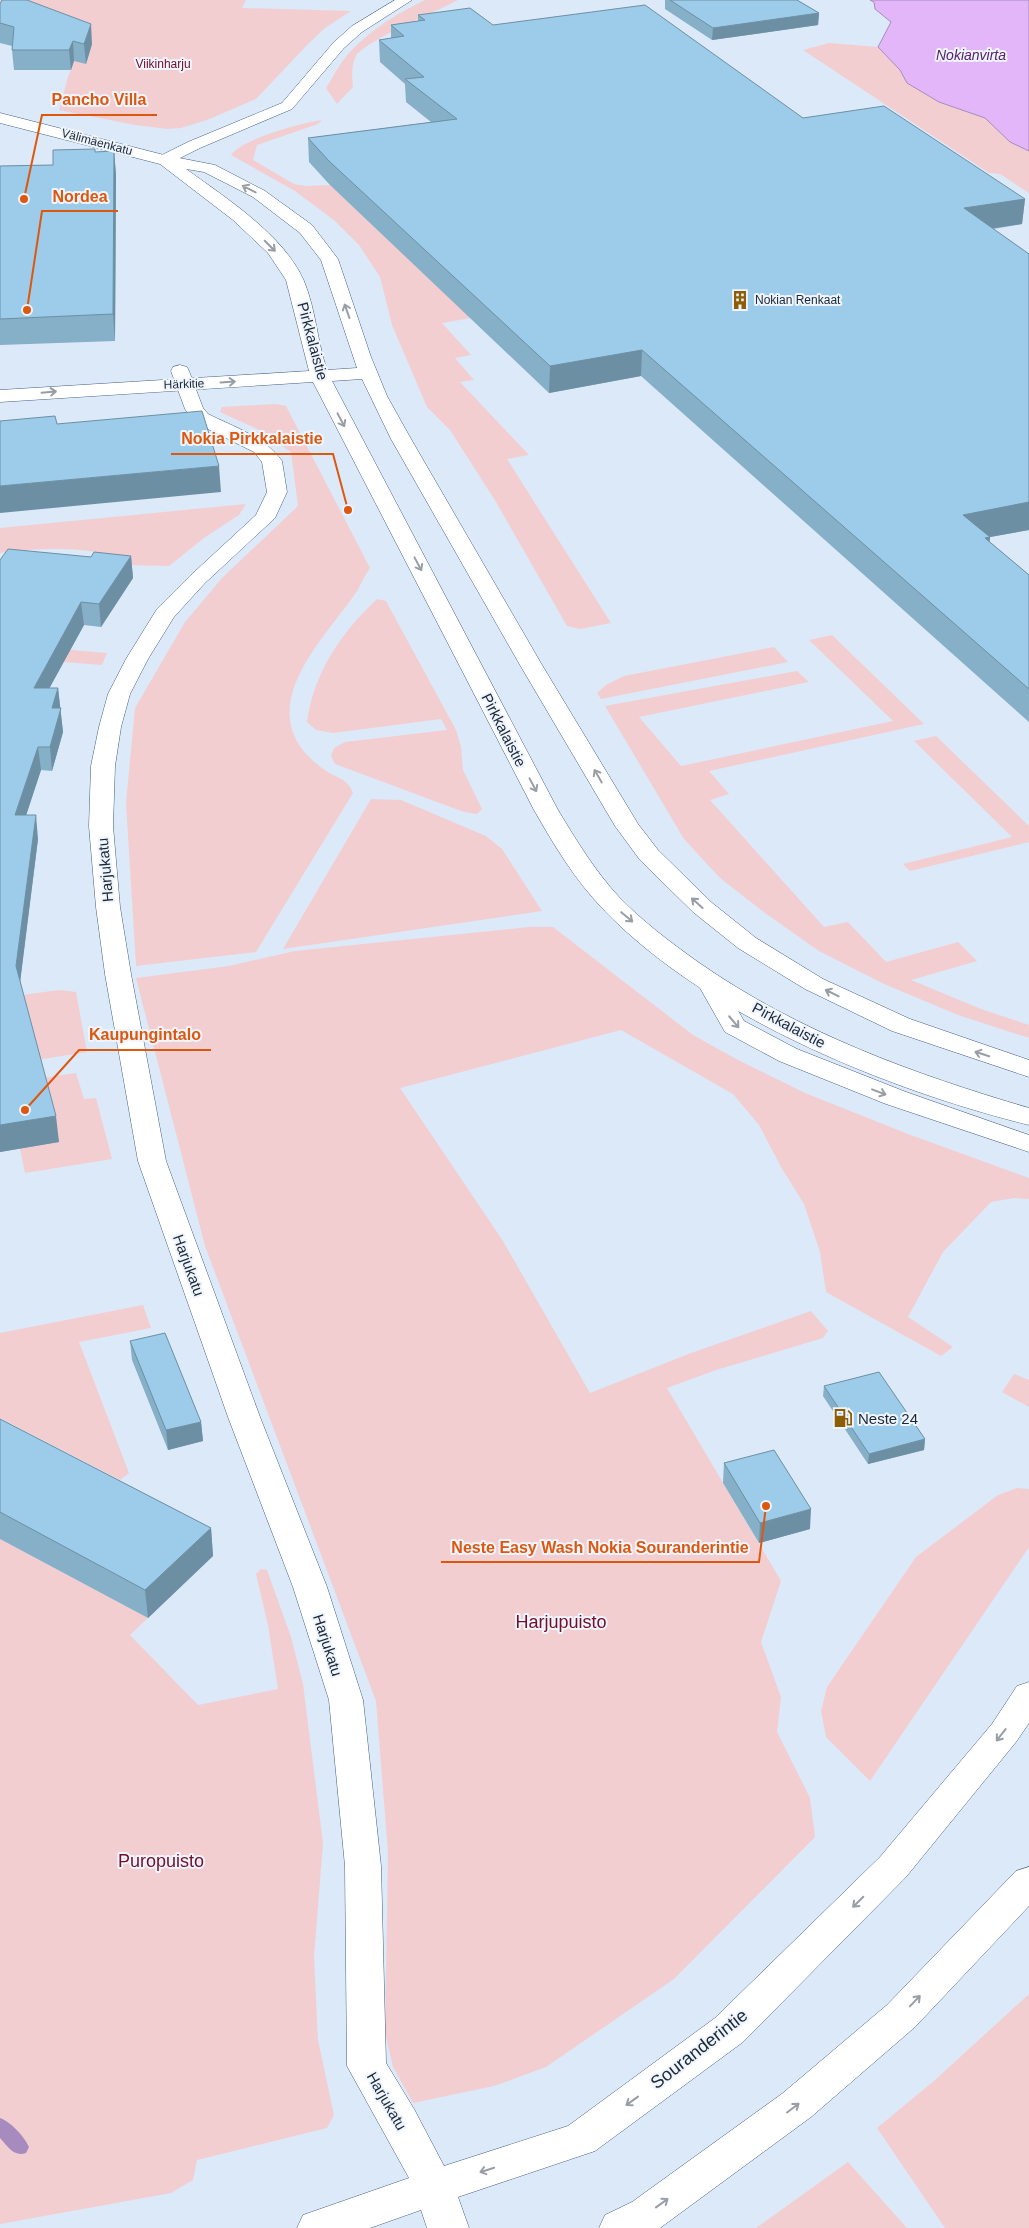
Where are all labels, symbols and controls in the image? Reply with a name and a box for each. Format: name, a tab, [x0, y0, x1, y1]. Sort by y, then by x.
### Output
water label: Nokianvirta	[936, 47, 1006, 63]
park label: Viikinharju	[135, 57, 191, 71]
callout: Pancho Villa	[42, 84, 157, 115]
text: Pancho Villa	[52, 91, 147, 108]
street label: Välimäenkatu	[60, 126, 134, 158]
callout: Nordea	[42, 180, 118, 211]
one-way arrow	[242, 184, 257, 193]
text: Nordea	[52, 188, 108, 205]
one-way arrow	[263, 240, 276, 252]
building icon: Nokian Renkaat	[729, 289, 751, 311]
place label: Nokian Renkaat	[755, 293, 841, 307]
street label: Pirkkalaistie	[294, 300, 332, 382]
one-way arrow	[342, 303, 352, 319]
street label: Härkitie	[163, 376, 205, 392]
one-way arrow	[220, 378, 236, 387]
one-way arrow	[40, 387, 56, 397]
one-way arrow	[337, 412, 347, 427]
callout: Nokia Pirkkalaistie	[171, 423, 333, 454]
text: Nokia Pirkkalaistie	[181, 430, 323, 447]
one-way arrow	[413, 556, 423, 570]
street label: Pirkkalaistie	[478, 690, 530, 770]
one-way arrow	[592, 769, 602, 783]
one-way arrow	[528, 778, 538, 793]
street label: Harjukatu	[94, 837, 116, 903]
one-way arrow	[691, 897, 704, 909]
one-way arrow	[620, 912, 633, 923]
one-way arrow	[825, 987, 840, 997]
street label: Pirkkalaistie	[750, 999, 828, 1051]
one-way arrow	[729, 1015, 740, 1028]
callout: Kaupungintalo	[79, 1019, 211, 1050]
text: Kaupungintalo	[89, 1026, 201, 1043]
one-way arrow	[975, 1049, 991, 1058]
one-way arrow	[871, 1088, 887, 1097]
street label: Harjukatu	[170, 1232, 208, 1298]
fuel station icon: Neste 24	[832, 1407, 854, 1429]
place label: Neste 24	[858, 1410, 918, 1427]
callout: Neste Easy Wash Nokia Souranderintie	[441, 1531, 759, 1562]
text: Neste Easy Wash Nokia Souranderintie	[451, 1539, 749, 1556]
street label: Harjukatu	[310, 1612, 346, 1678]
park label: Harjupuisto	[515, 1612, 607, 1632]
one-way arrow	[996, 1728, 1007, 1741]
park label: Puropuisto	[118, 1851, 204, 1871]
one-way arrow	[852, 1895, 864, 1908]
one-way arrow	[909, 1994, 921, 2007]
street label: Souranderintie	[647, 2005, 751, 2093]
street label: Harjukatu	[364, 2069, 410, 2133]
one-way arrow	[626, 2096, 639, 2107]
one-way arrow	[786, 2103, 800, 2113]
one-way arrow	[479, 2165, 495, 2175]
one-way arrow	[655, 2198, 668, 2209]

